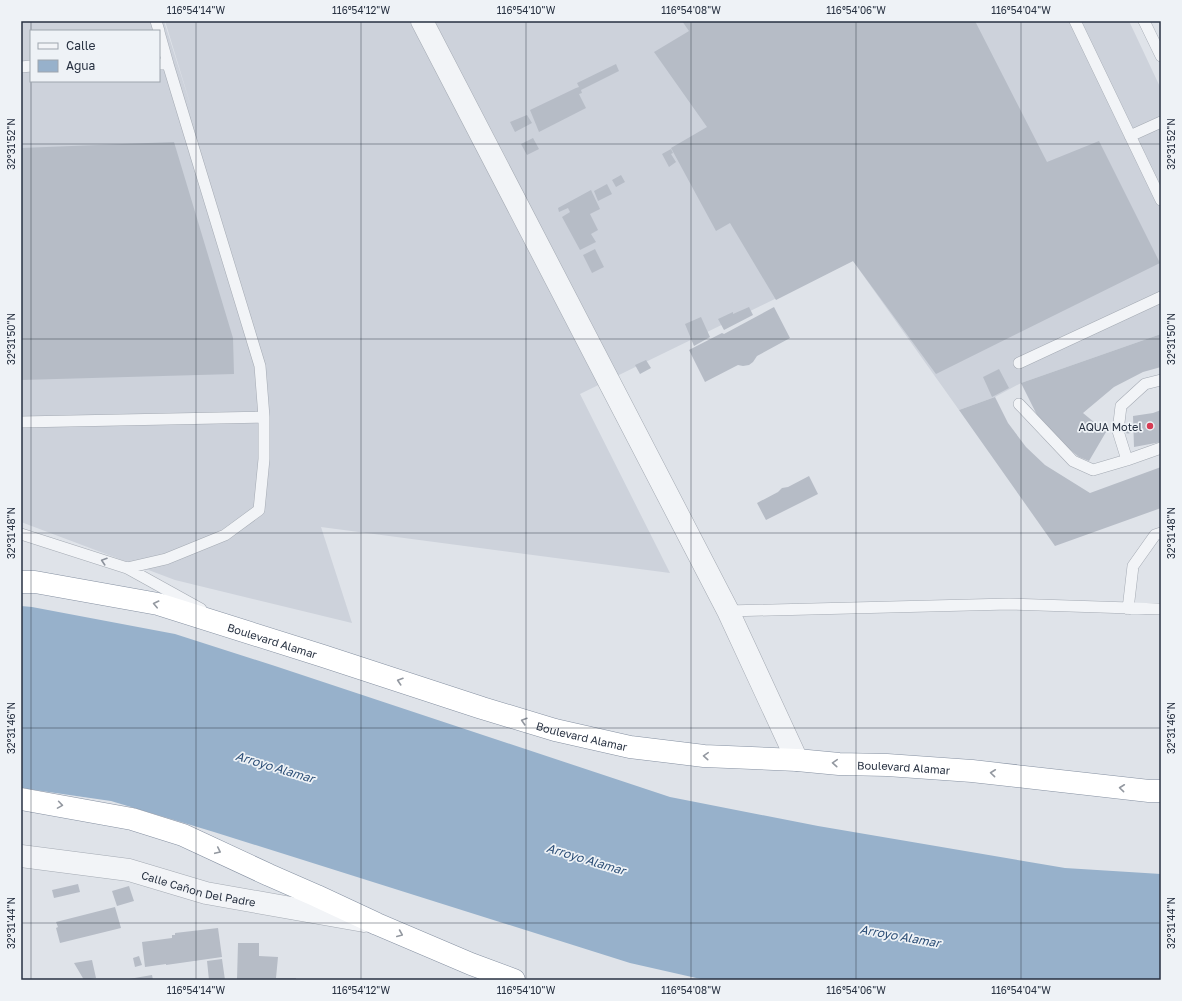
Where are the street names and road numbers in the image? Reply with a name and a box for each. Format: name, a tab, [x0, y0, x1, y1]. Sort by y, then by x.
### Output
street label: Boulevard Alamar	[226, 620, 320, 660]
street label: Boulevard Alamar	[535, 718, 629, 753]
street label: Boulevard Alamar	[857, 758, 951, 776]
street label: Calle Cañon Del Padre	[140, 868, 257, 908]

